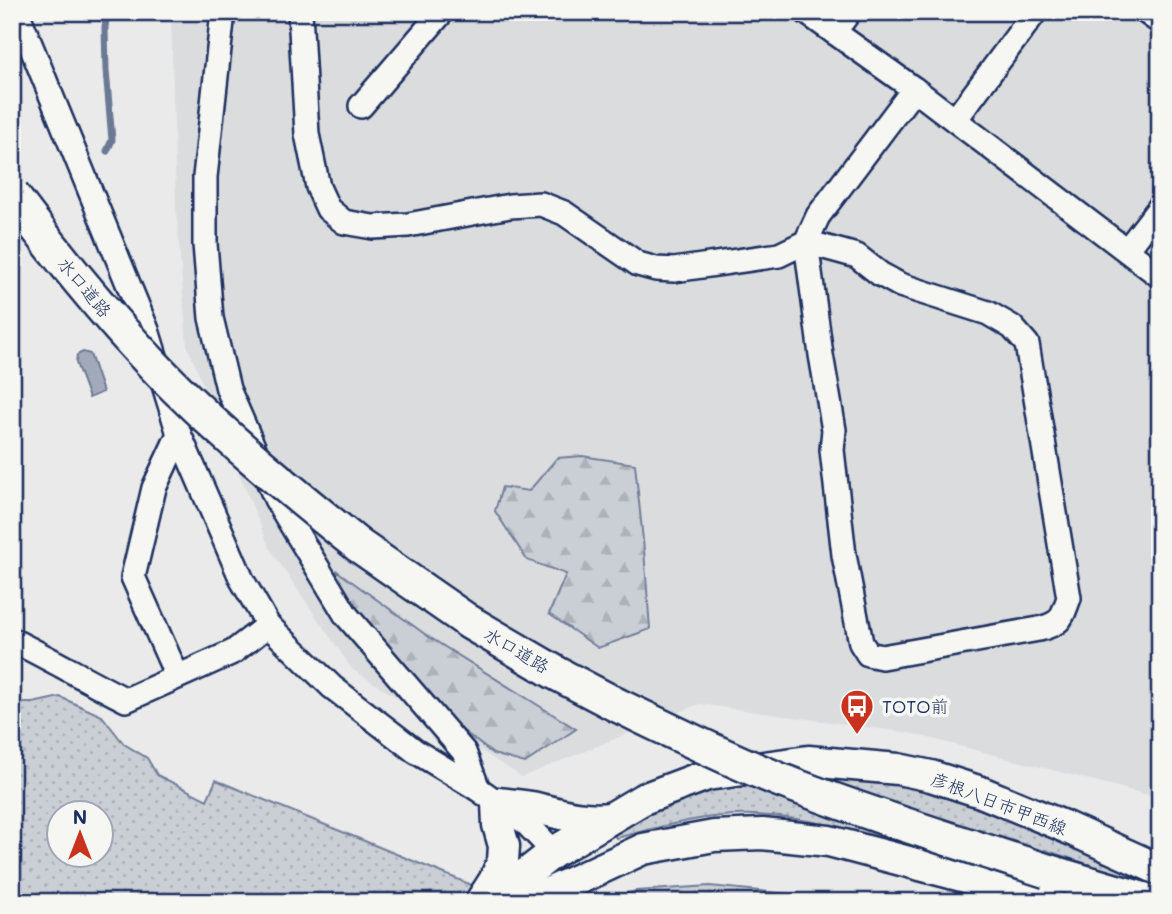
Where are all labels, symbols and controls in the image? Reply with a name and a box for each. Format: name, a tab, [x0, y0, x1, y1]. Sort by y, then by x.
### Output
street label: 水口道路	[53, 252, 117, 322]
street label: 水口道路	[480, 622, 554, 678]
bus stop icon: TOTO前	[838, 687, 876, 736]
place label: TOTO前	[882, 694, 949, 718]
street label: 彦根八日市甲西線	[927, 766, 1071, 840]
north arrow	[46, 799, 116, 869]
text: N	[73, 804, 87, 829]

